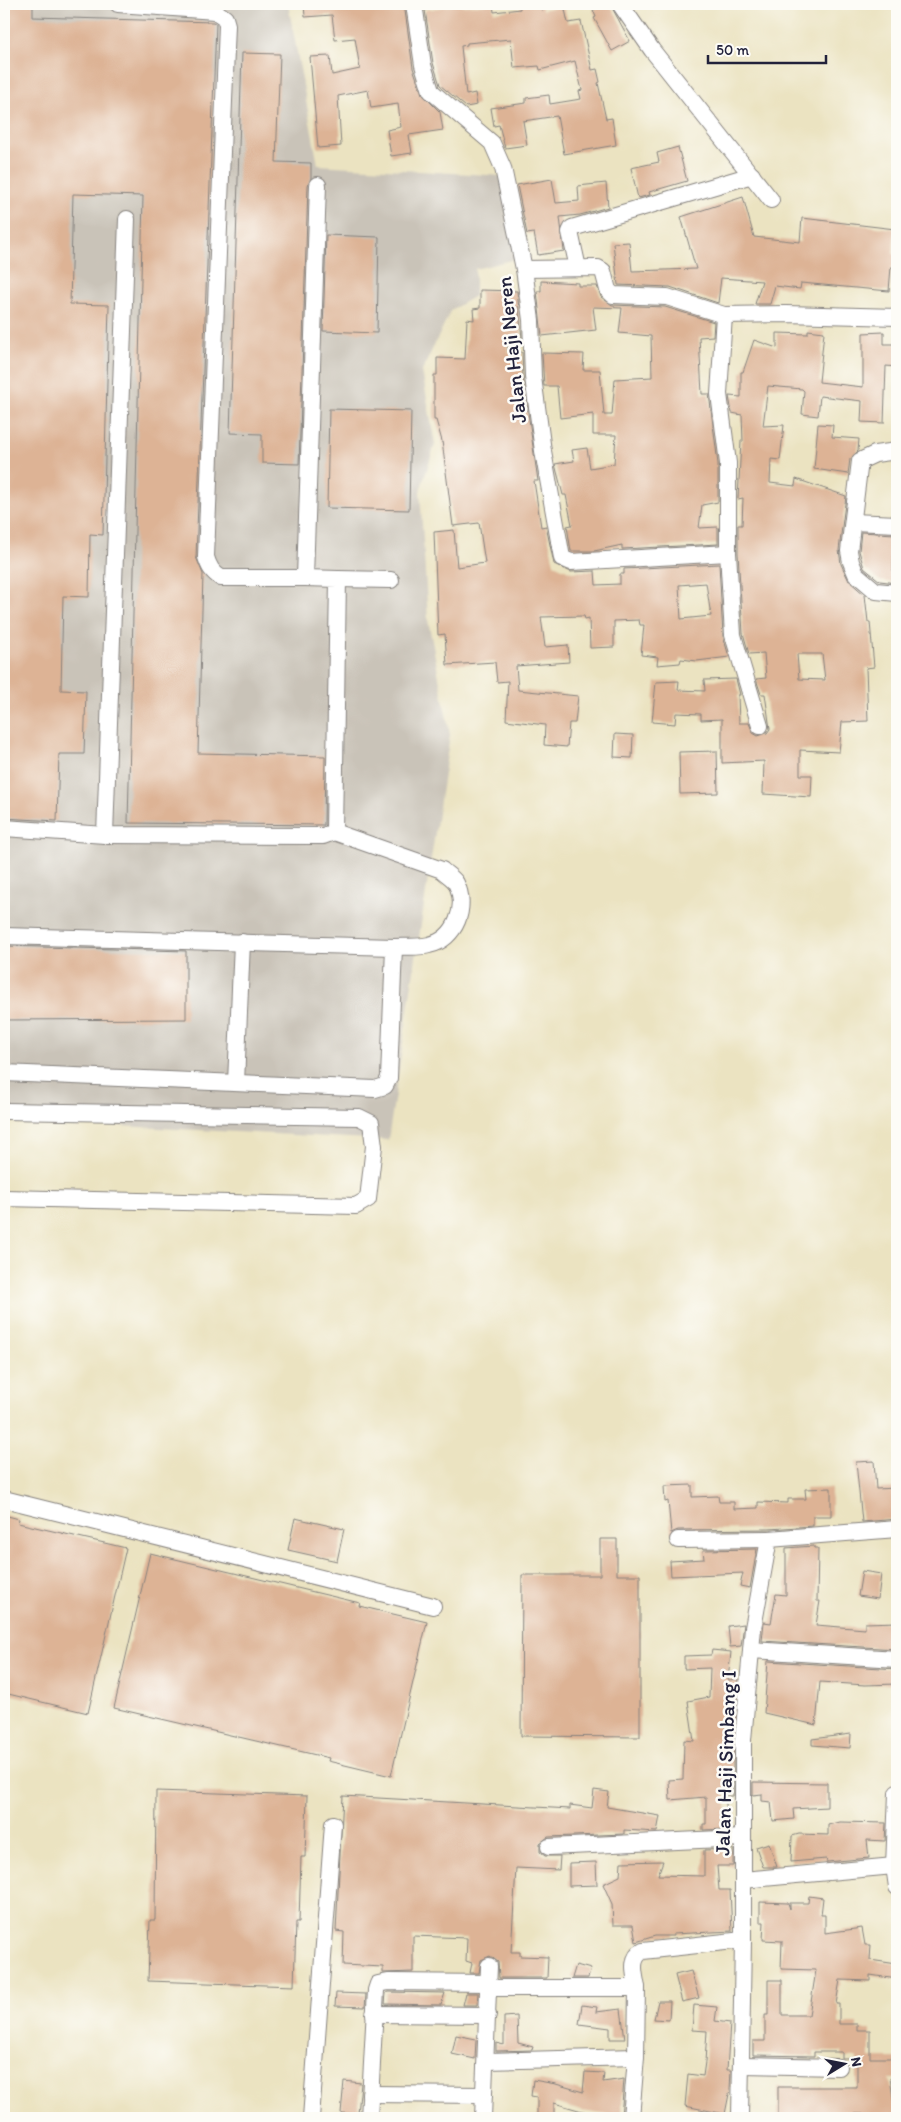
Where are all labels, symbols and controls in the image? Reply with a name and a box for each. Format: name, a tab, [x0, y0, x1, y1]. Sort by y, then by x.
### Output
scale bar	[708, 32, 826, 64]
text: 50 m	[716, 41, 749, 59]
street label: Jalan Haji Neren	[491, 275, 531, 425]
street label: Jalan Haji Simbang I	[709, 1670, 741, 1856]
north arrow	[818, 2040, 868, 2090]
text: N	[847, 2056, 866, 2068]

